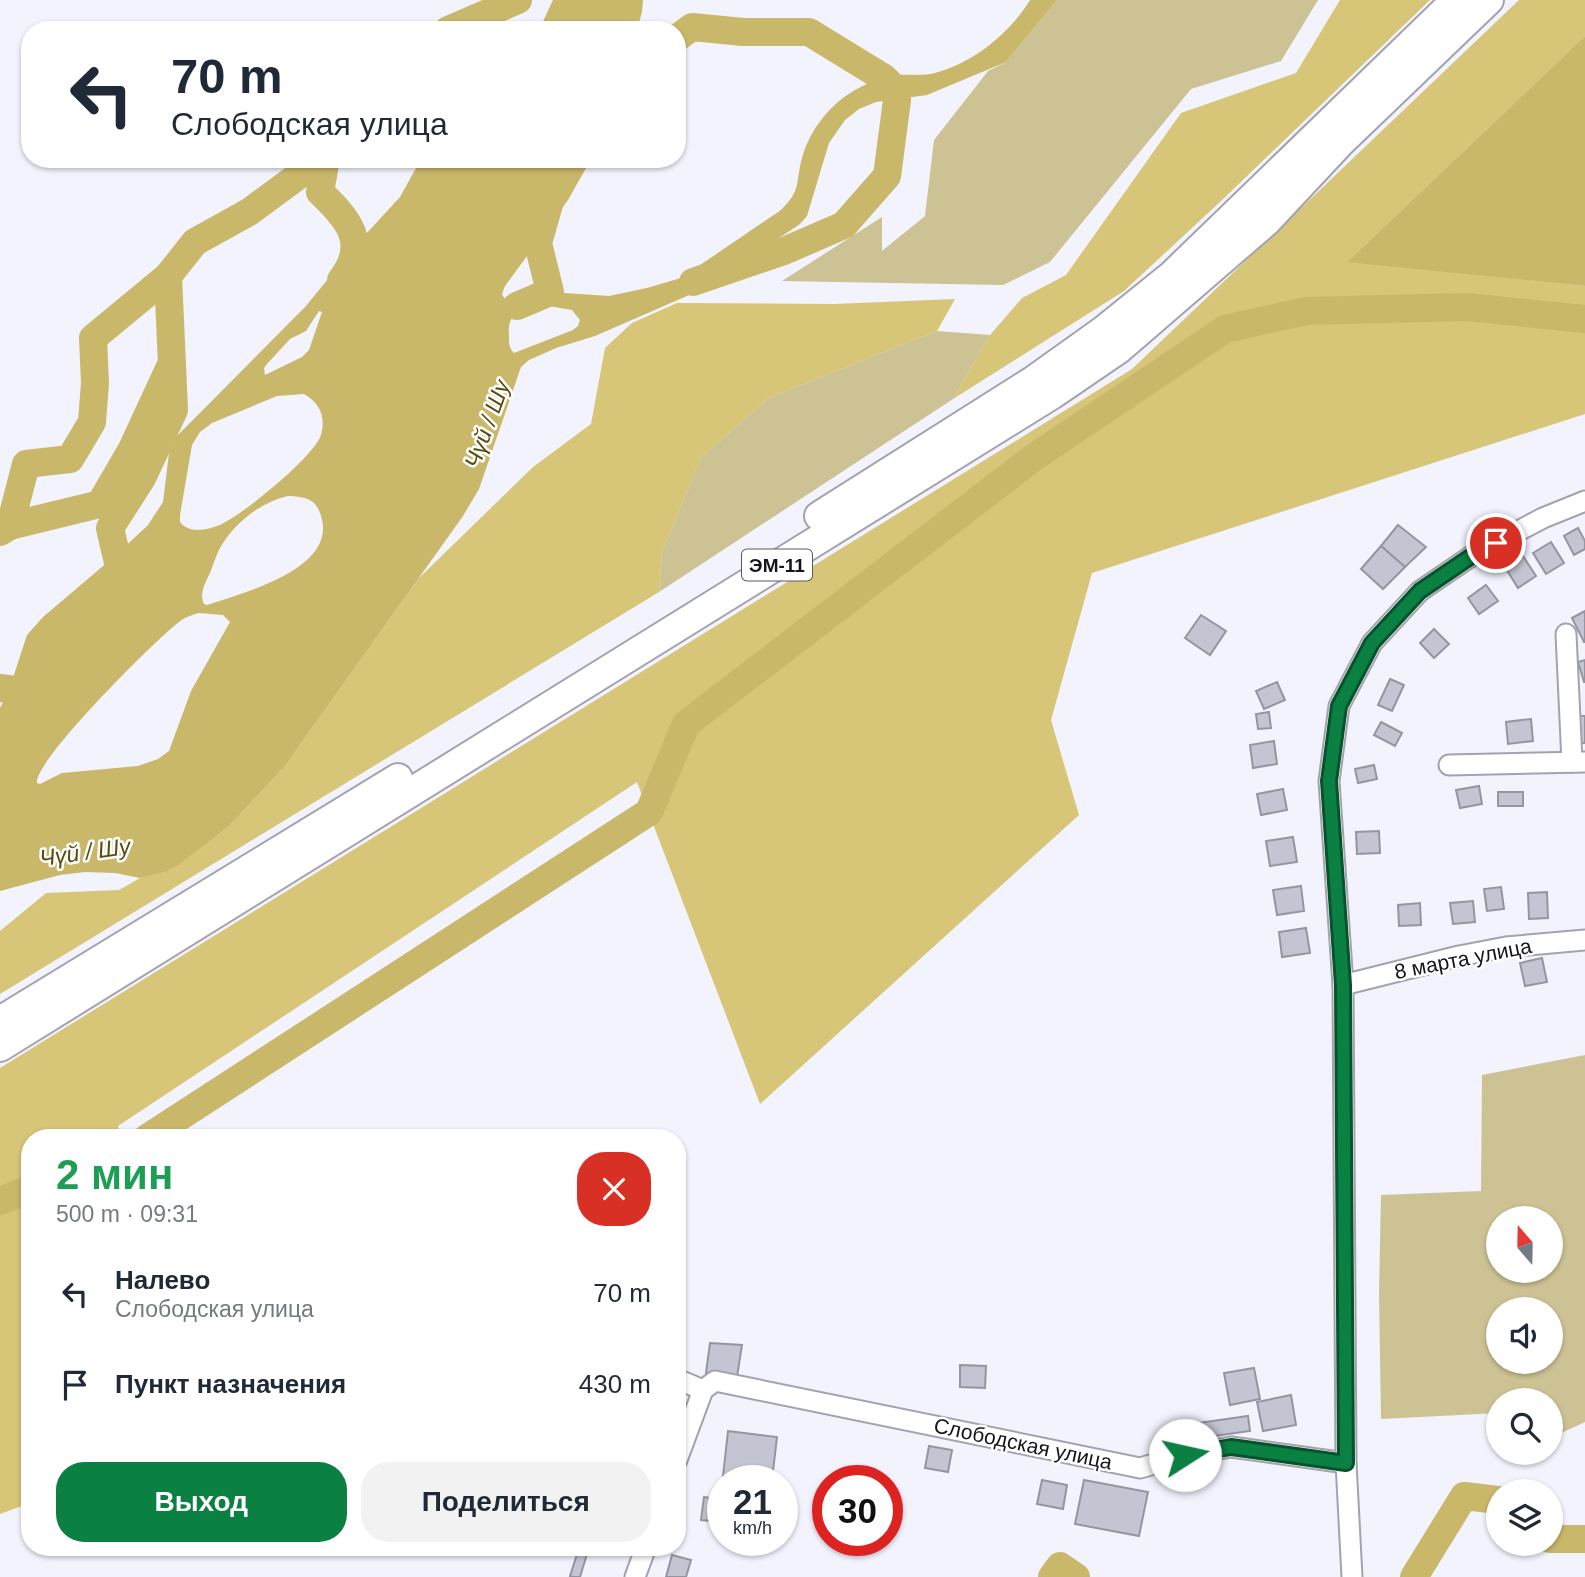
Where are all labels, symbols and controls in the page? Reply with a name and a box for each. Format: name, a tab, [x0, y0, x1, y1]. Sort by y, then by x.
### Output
icon: left	[56, 49, 147, 140]
text: 70 m	[171, 49, 283, 103]
text: Слободская улица	[171, 106, 448, 142]
water label: Чүй / Шу	[459, 375, 515, 471]
pin	[1466, 513, 1526, 573]
icon: arrive	[1477, 524, 1515, 562]
road number: ЭМ-11	[742, 550, 812, 580]
water label: Чүй / Шу	[38, 833, 134, 871]
street label: 8 марта улица	[1392, 934, 1534, 983]
text: 2 мин	[56, 1151, 173, 1198]
button: close	[577, 1152, 651, 1226]
text: 500 m · 09:31	[56, 1201, 198, 1227]
north arrow	[1486, 1206, 1563, 1283]
map controls	[1486, 1206, 1563, 1556]
text: Налево	[115, 1265, 210, 1295]
icon: left	[56, 1275, 94, 1313]
text: 70 m	[593, 1278, 651, 1308]
text: Слободская улица	[115, 1296, 314, 1322]
button: sound	[1486, 1297, 1563, 1374]
icon: arrive	[56, 1366, 94, 1404]
text: Пункт назначения	[115, 1369, 346, 1399]
text: 430 m	[579, 1369, 651, 1399]
button: search	[1486, 1388, 1563, 1465]
street label: Слободская улица	[932, 1413, 1115, 1474]
position arrow	[1148, 1418, 1222, 1492]
button: Выход	[56, 1462, 347, 1542]
button: Поделиться	[361, 1462, 651, 1542]
speed limit sign: 30	[812, 1465, 903, 1556]
button: layers	[1486, 1479, 1563, 1556]
text: 21	[733, 1482, 772, 1521]
text: km/h	[733, 1518, 772, 1538]

